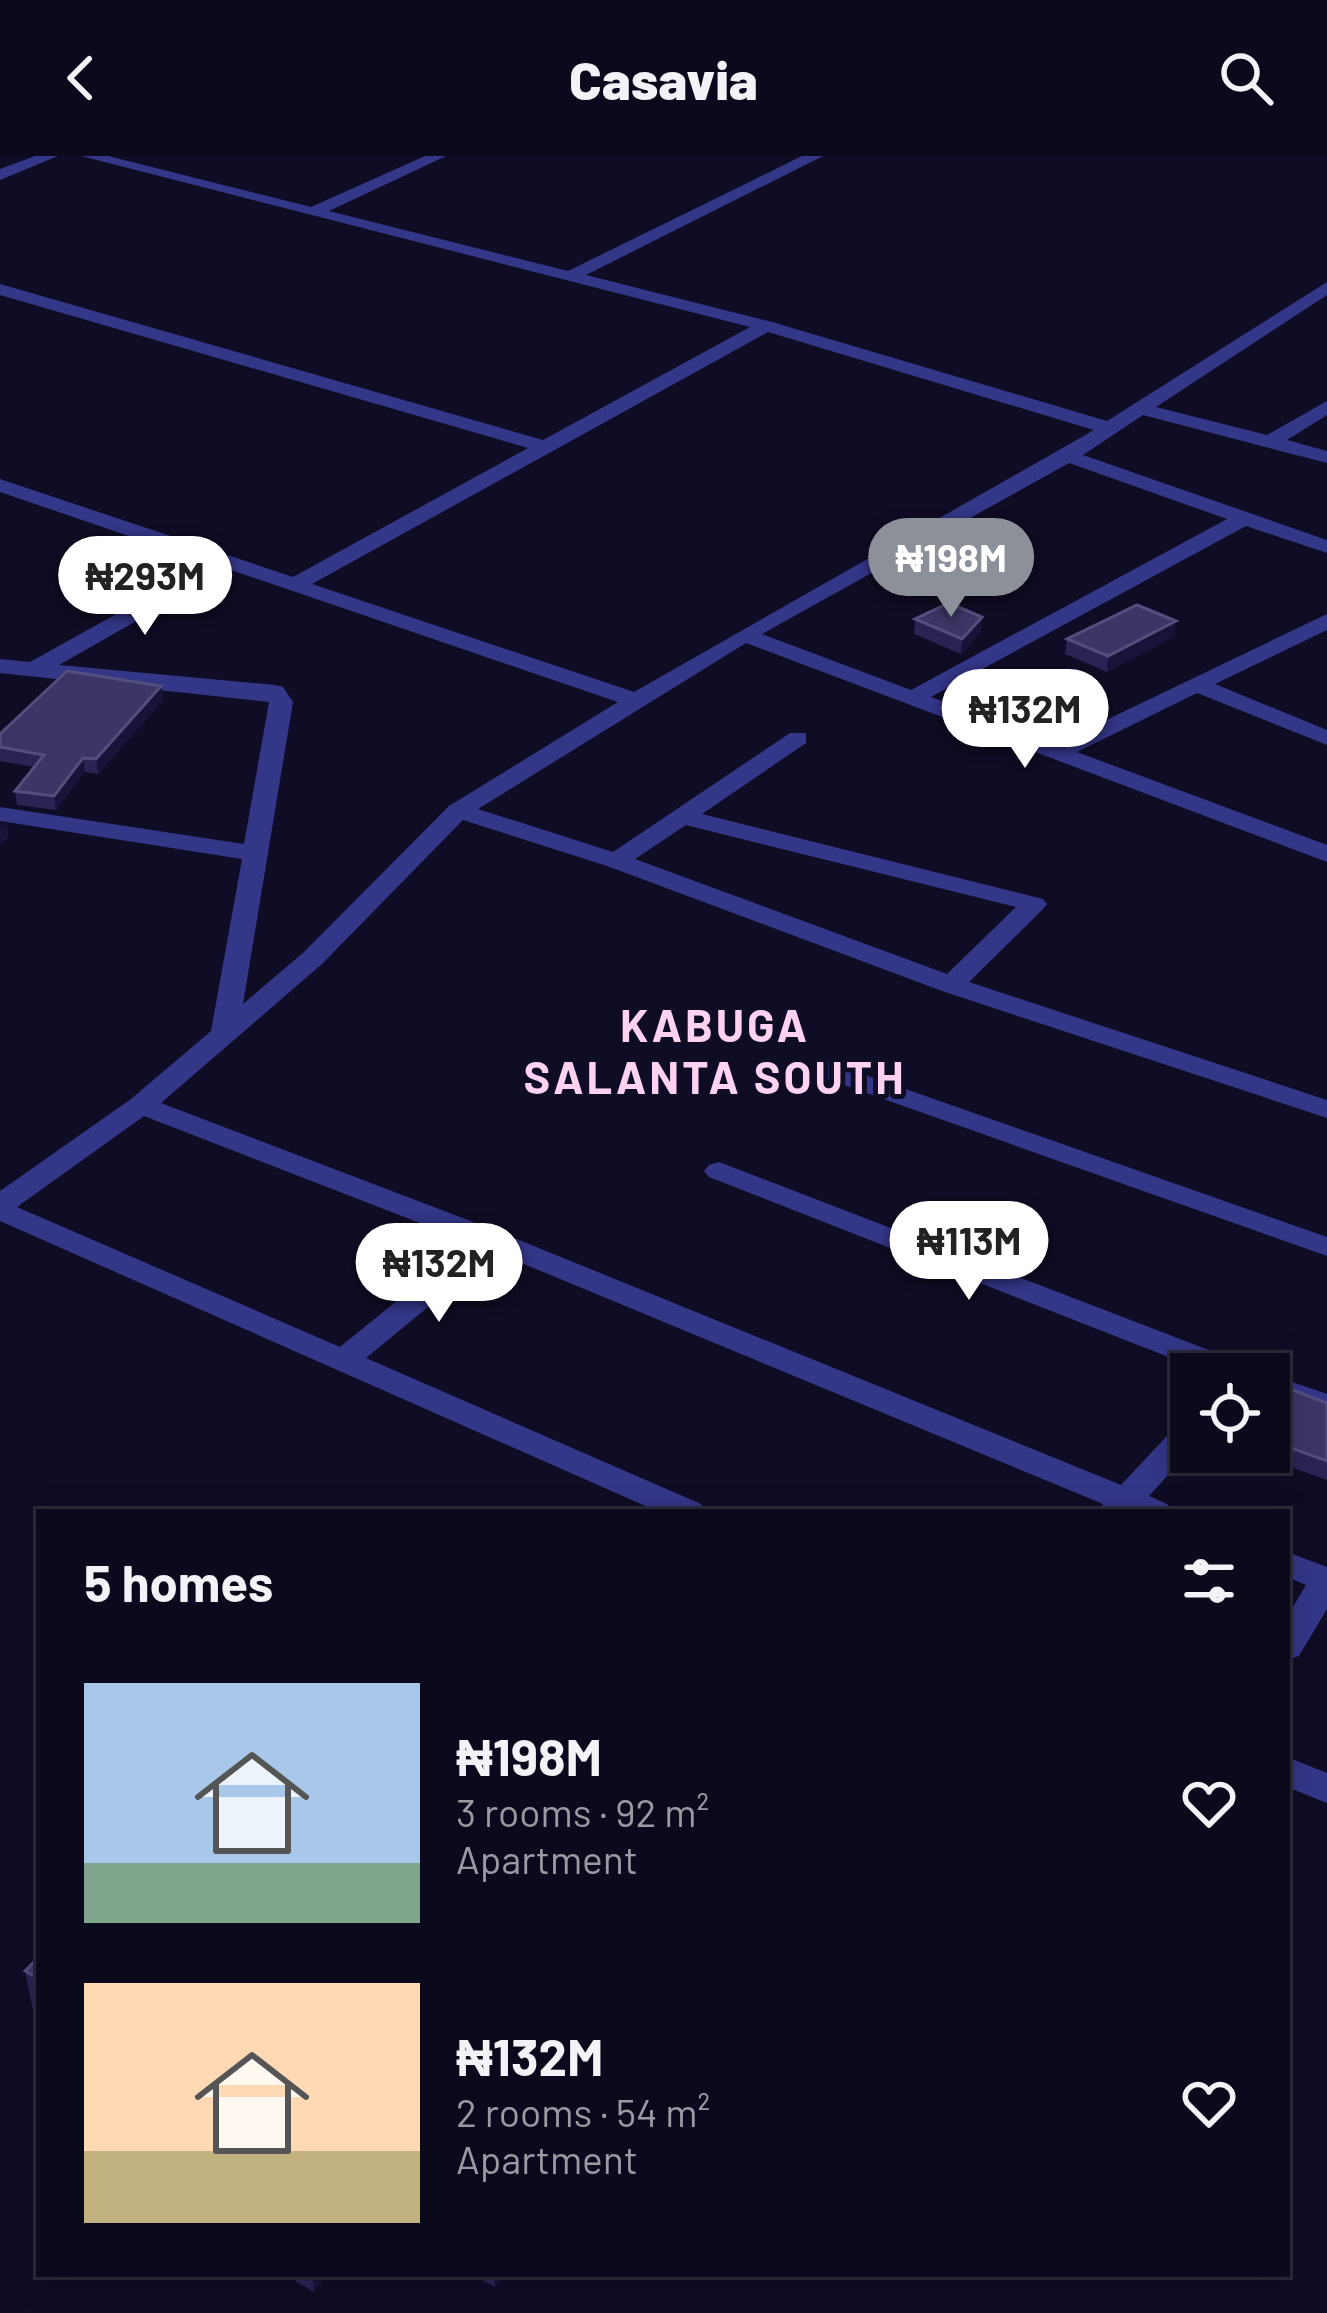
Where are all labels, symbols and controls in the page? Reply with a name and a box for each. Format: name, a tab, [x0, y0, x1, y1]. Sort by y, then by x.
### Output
icon: back	[48, 45, 114, 111]
icon: search	[1213, 45, 1279, 111]
text: Casavia	[569, 46, 758, 111]
pin: ₦198M	[867, 518, 1035, 620]
text: ₦198M	[895, 533, 1007, 580]
pin: ₦293M	[61, 536, 229, 638]
text: ₦293M	[85, 551, 205, 598]
pin: ₦132M	[941, 669, 1109, 771]
text: ₦132M	[969, 684, 1081, 731]
district label: KABUGA SALANTA SOUTH	[524, 997, 906, 1103]
pin: ₦113M	[885, 1201, 1053, 1303]
text: ₦113M	[917, 1216, 1022, 1263]
pin: ₦132M	[355, 1223, 523, 1325]
text: ₦132M	[383, 1238, 495, 1285]
map controls	[1170, 1353, 1290, 1473]
button: locate	[1170, 1353, 1290, 1473]
icon: filters	[1176, 1548, 1242, 1614]
text: 5 homes	[84, 1551, 273, 1612]
text: ₦198M	[456, 1725, 602, 1786]
icon: home	[180, 1731, 324, 1875]
icon: heart	[1176, 1770, 1242, 1836]
text: 3 rooms · 92 m²	[456, 1788, 709, 1835]
text: Apartment	[456, 1835, 638, 1882]
text: ₦132M	[456, 2025, 603, 2086]
icon: home	[180, 2031, 324, 2175]
icon: heart	[1176, 2070, 1242, 2136]
text: 2 rooms · 54 m²	[456, 2088, 710, 2135]
text: Apartment	[456, 2135, 638, 2182]

